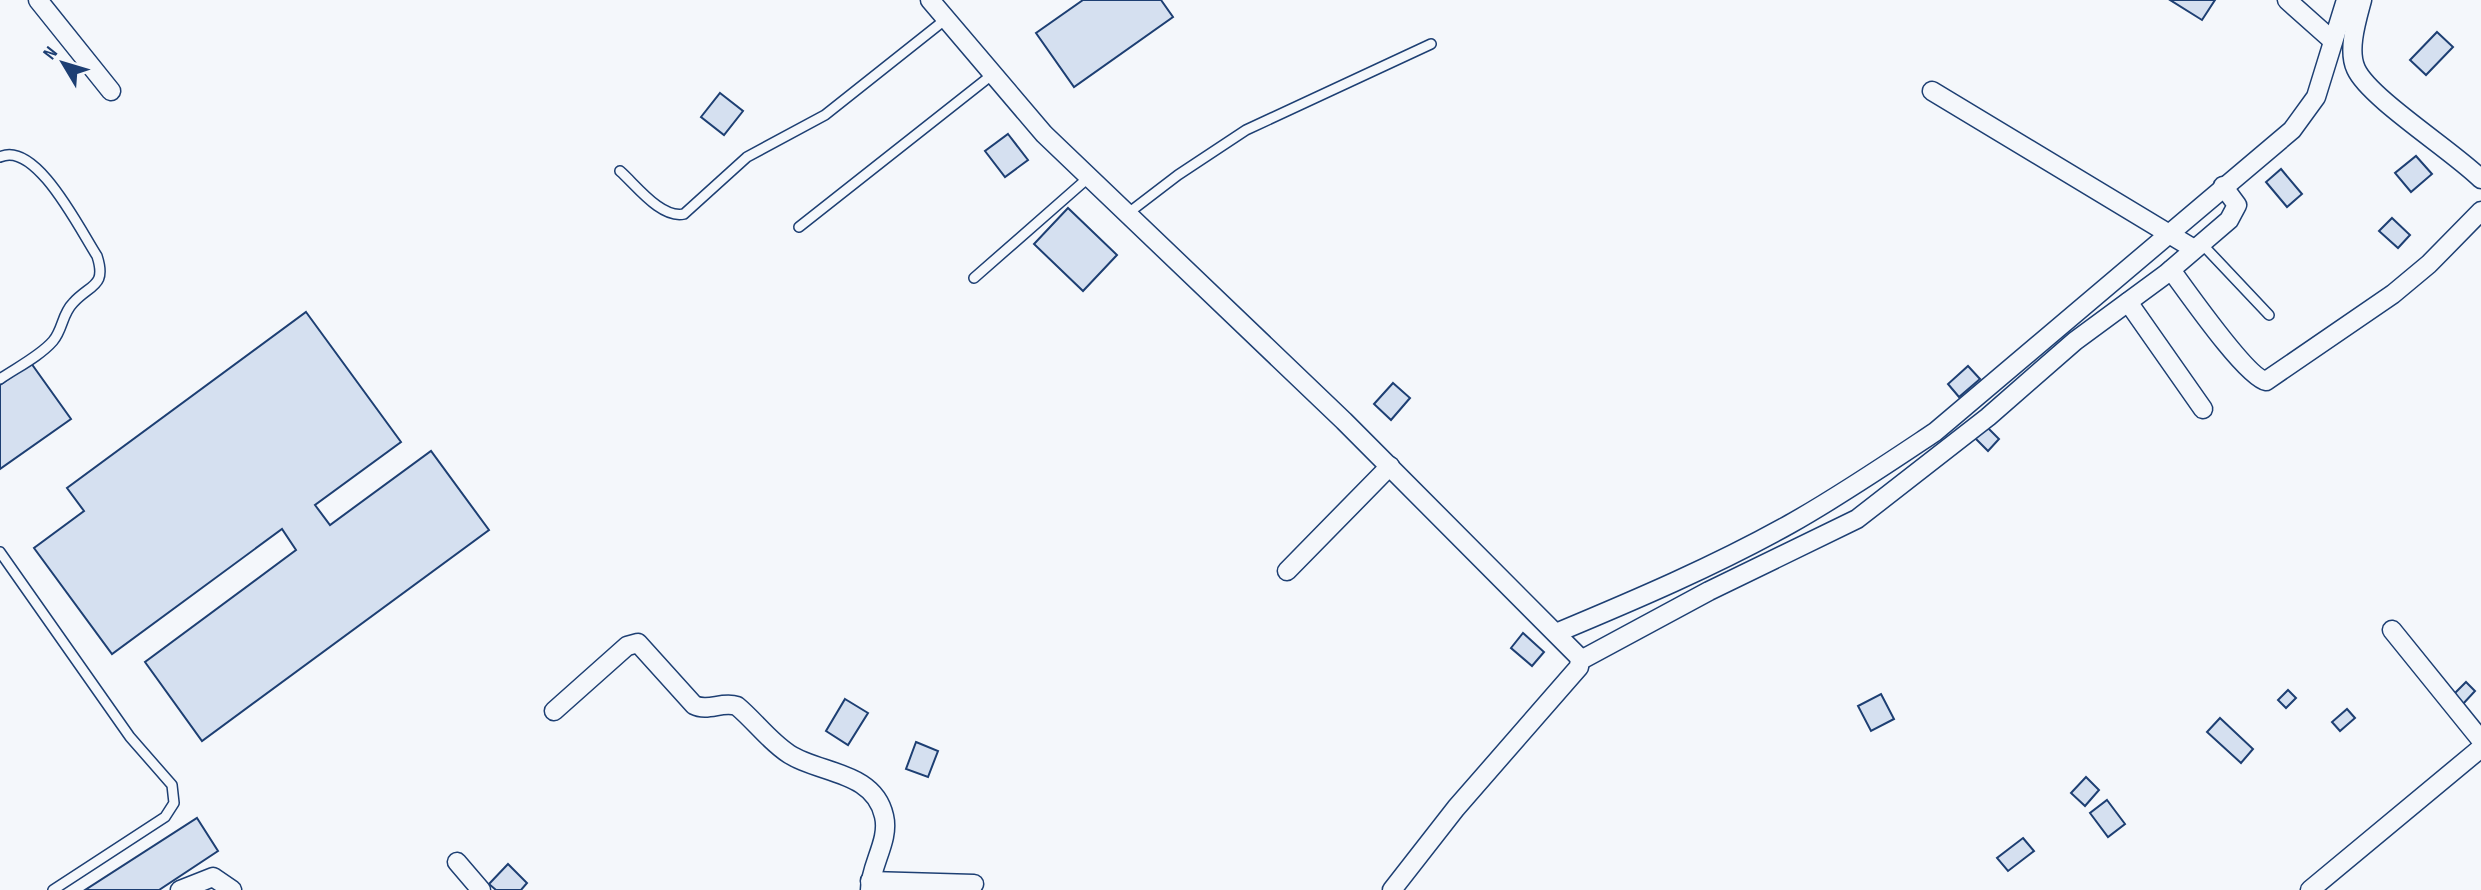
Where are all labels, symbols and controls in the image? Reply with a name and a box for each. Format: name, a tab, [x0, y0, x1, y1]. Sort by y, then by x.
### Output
north arrow	[28, 28, 98, 98]
text: N	[39, 42, 63, 65]

